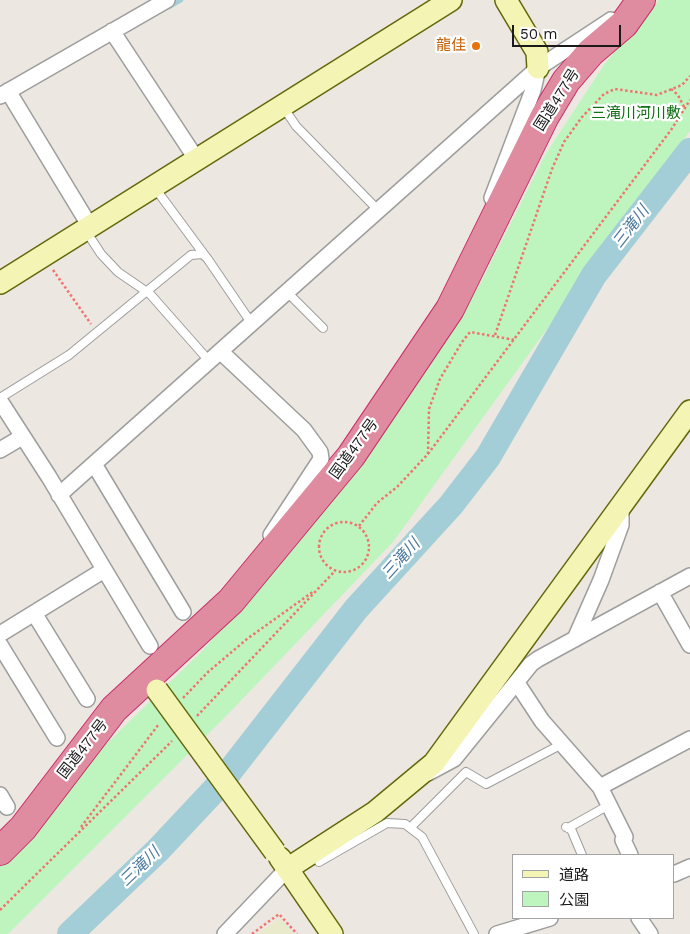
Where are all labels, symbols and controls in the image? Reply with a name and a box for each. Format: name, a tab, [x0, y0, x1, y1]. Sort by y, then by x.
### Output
scale bar	[515, 15, 624, 47]
text: 50 m	[520, 25, 557, 43]
place label: 龍佳	[436, 37, 466, 55]
marker: 龍佳	[470, 40, 482, 52]
street label: 国道477号	[531, 65, 583, 135]
park label: 三滝川河川敷	[591, 105, 681, 123]
water label: 三滝川	[609, 202, 653, 252]
street label: 国道477号	[326, 415, 382, 483]
water label: 三滝川	[378, 535, 424, 583]
street label: 国道477号	[54, 716, 112, 782]
water label: 三滝川	[116, 843, 164, 891]
legend	[512, 854, 675, 919]
text: 道路	[559, 866, 589, 884]
text: 公園	[559, 891, 589, 909]

